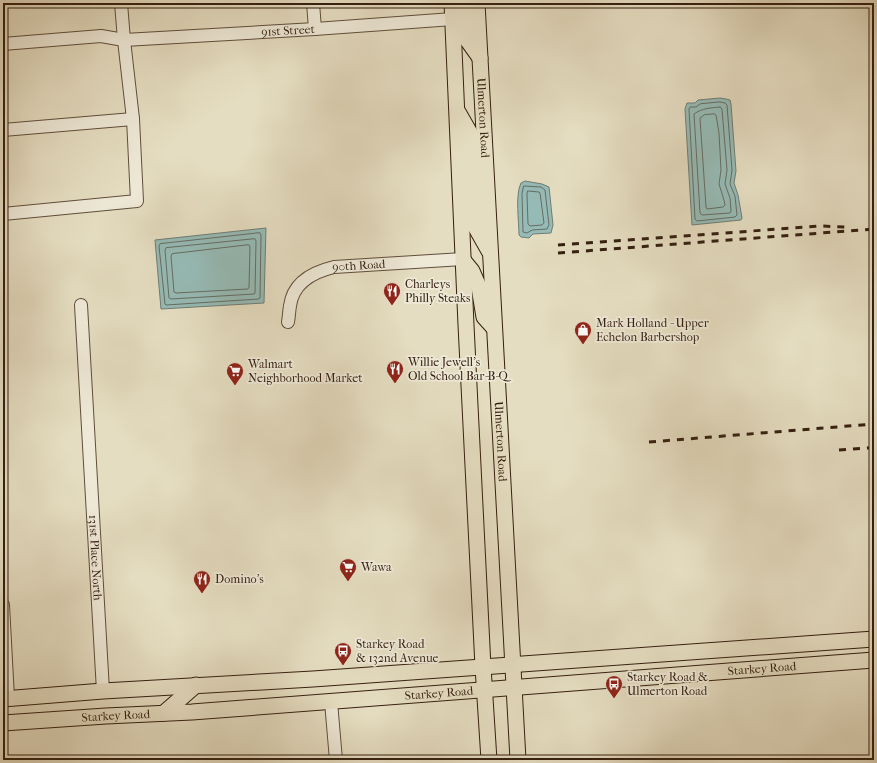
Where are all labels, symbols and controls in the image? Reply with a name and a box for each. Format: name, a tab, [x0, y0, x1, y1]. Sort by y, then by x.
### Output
street label: 91st Street	[261, 22, 316, 39]
street label: Ulmerton Road	[474, 77, 492, 159]
street label: 90th Road	[332, 257, 386, 274]
place label: Charleys Philly Steaks	[405, 277, 471, 305]
restaurant icon: Charleys Philly Steaks	[382, 281, 402, 306]
place label: Mark Holland - Upper Echelon Barbershop	[596, 316, 710, 344]
shop icon: Mark Holland - Upper Echelon Barbershop	[573, 320, 593, 345]
place label: Willie Jewell’s Old School Bar-B-Q	[407, 355, 511, 383]
place label: Walmart Neighborhood Market	[247, 357, 363, 385]
restaurant icon: Willie Jewell’s Old School Bar-B-Q	[385, 359, 405, 384]
supermarket icon: Walmart Neighborhood Market	[225, 361, 245, 386]
street label: Ulmerton Road	[492, 401, 510, 482]
street label: 131st Place North	[86, 514, 105, 601]
supermarket icon: Wawa	[338, 557, 358, 582]
place label: Wawa	[360, 560, 392, 574]
restaurant icon: Domino's	[192, 569, 212, 594]
place label: Domino's	[215, 572, 264, 586]
place label: Starkey Road & 132nd Avenue	[356, 637, 439, 665]
bus stop icon: Starkey Road & 132nd Avenue	[333, 641, 353, 666]
street label: Starkey Road	[727, 659, 797, 678]
place label: Starkey Road & Ulmerton Road	[627, 670, 708, 698]
bus stop icon: Starkey Road & Ulmerton Road	[604, 674, 624, 699]
street label: Starkey Road	[404, 684, 474, 703]
street label: Starkey Road	[81, 707, 151, 725]

